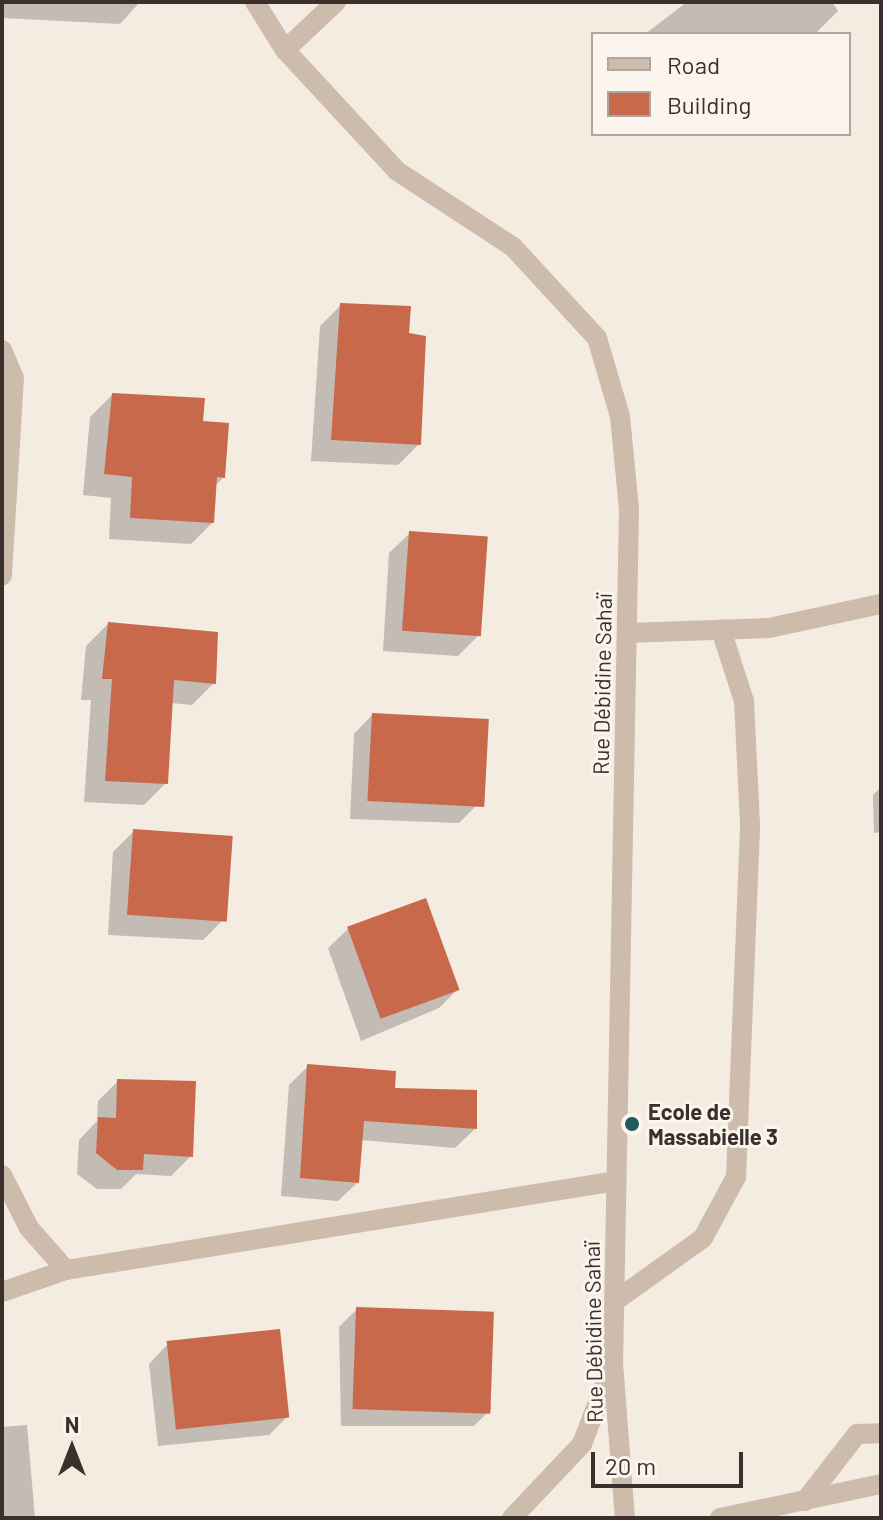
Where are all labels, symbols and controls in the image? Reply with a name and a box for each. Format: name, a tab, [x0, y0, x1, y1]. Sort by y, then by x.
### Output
legend	[591, 32, 851, 136]
text: Road	[667, 50, 720, 79]
text: Building	[667, 90, 751, 119]
street label: Rue Débidine Sahaï	[587, 593, 617, 775]
place label: Ecole de Massabielle 3	[648, 1098, 778, 1150]
marker: Ecole de Massabielle 3	[623, 1115, 641, 1133]
street label: Rue Débidine Sahaï	[578, 1241, 608, 1423]
north arrow	[32, 1408, 112, 1488]
text: N	[65, 1411, 79, 1437]
scale bar	[595, 1436, 747, 1486]
text: 20 m	[605, 1451, 656, 1480]

